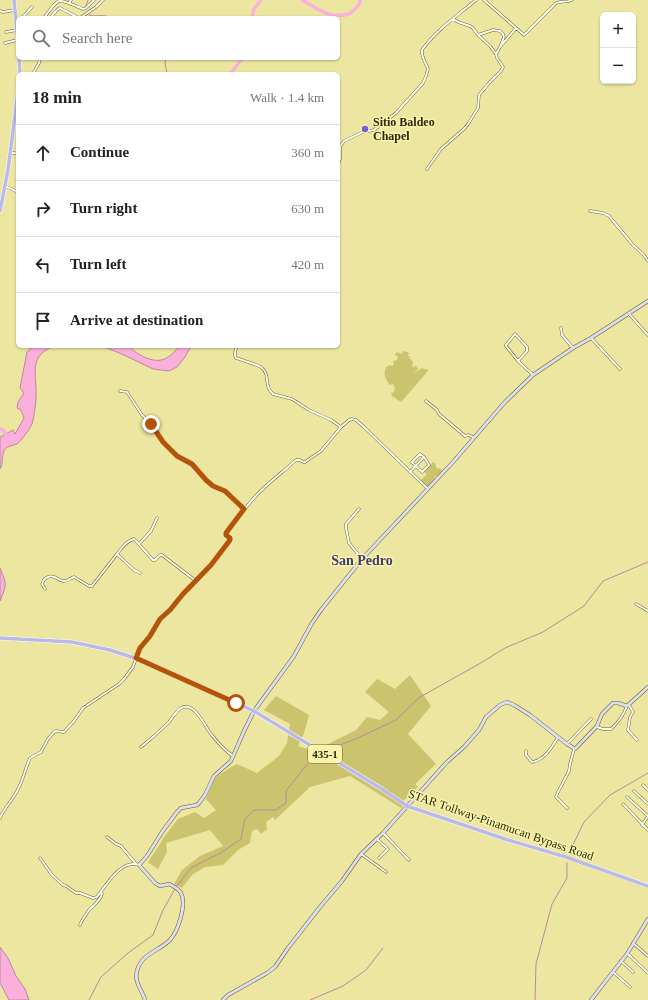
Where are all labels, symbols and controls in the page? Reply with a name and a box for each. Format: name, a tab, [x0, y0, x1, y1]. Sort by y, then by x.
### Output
map controls	[600, 12, 636, 84]
button: +	[600, 12, 636, 48]
search box	[16, 16, 340, 60]
icon: search	[30, 27, 52, 49]
text: Search here	[62, 30, 132, 46]
button: −	[600, 48, 636, 84]
text: 18 min	[32, 88, 82, 107]
text: Walk · 1.4 km	[250, 90, 324, 105]
place label: Sitio Baldeo Chapel	[373, 115, 435, 143]
marker: Sitio Baldeo Chapel	[360, 124, 370, 134]
icon: ahead	[32, 142, 54, 164]
text: Continue	[70, 144, 129, 160]
text: 360 m	[291, 145, 324, 160]
icon: right	[32, 198, 54, 220]
text: Turn right	[70, 200, 137, 216]
text: 630 m	[291, 201, 324, 216]
icon: left	[32, 254, 54, 276]
text: Turn left	[70, 256, 127, 272]
text: 420 m	[291, 257, 324, 272]
icon: arrive	[32, 310, 54, 332]
text: Arrive at destination	[70, 312, 203, 328]
route end	[142, 415, 160, 433]
district label: San Pedro	[331, 553, 393, 568]
route start	[227, 694, 245, 712]
road number: 435-1	[308, 745, 342, 763]
street label: STAR Tollway-Pinamucan Bypass Road	[407, 787, 595, 863]

